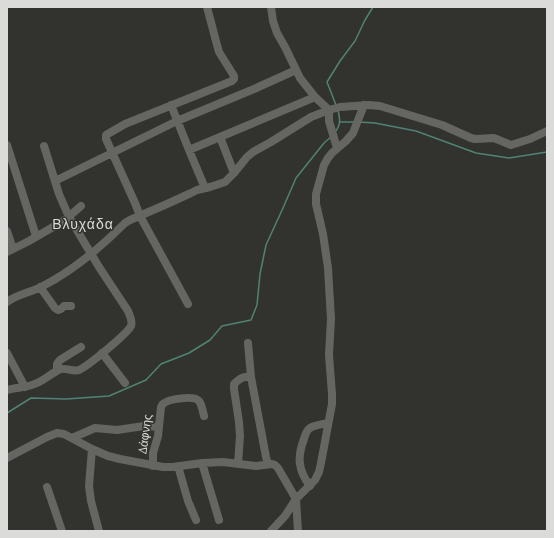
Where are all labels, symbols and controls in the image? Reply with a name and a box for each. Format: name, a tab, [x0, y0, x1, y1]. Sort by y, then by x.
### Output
district label: Βλυχάδα	[52, 215, 114, 233]
street label: Δάφνης	[134, 413, 155, 455]

